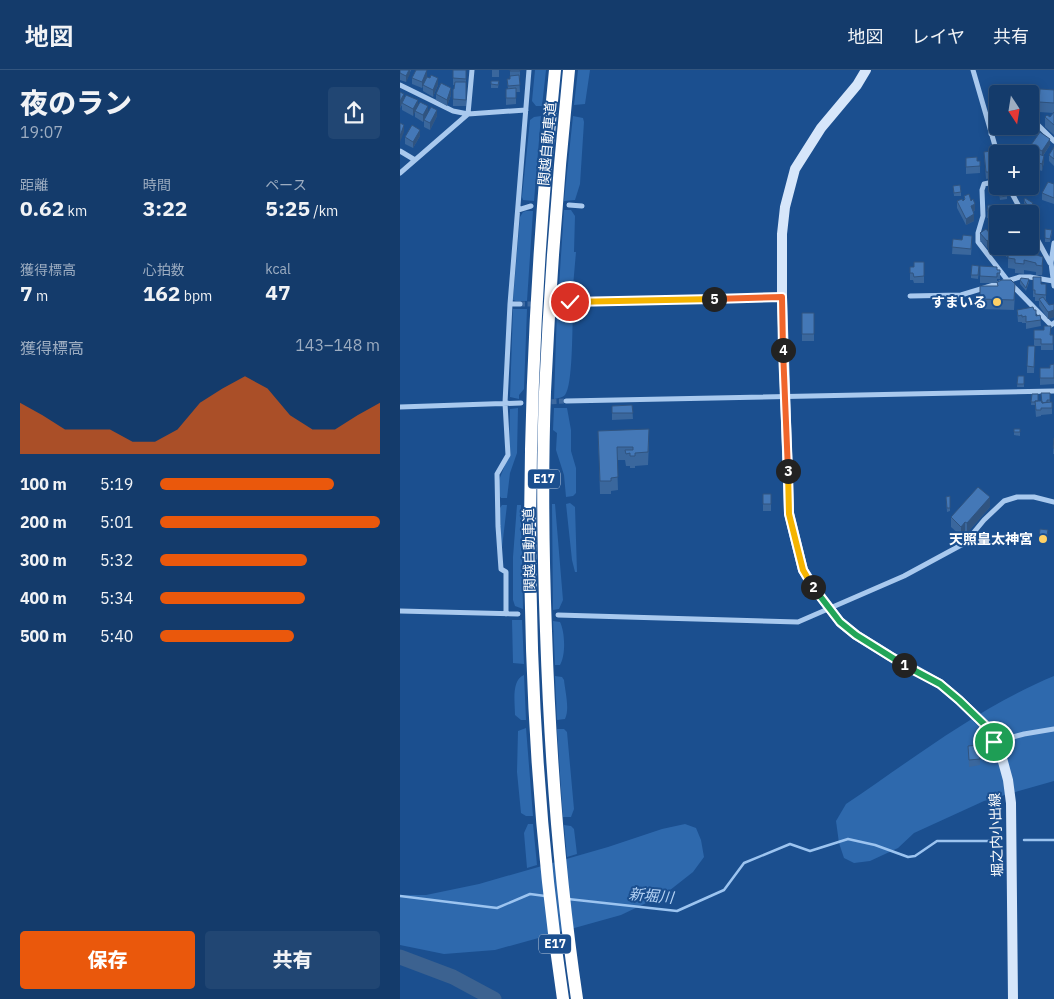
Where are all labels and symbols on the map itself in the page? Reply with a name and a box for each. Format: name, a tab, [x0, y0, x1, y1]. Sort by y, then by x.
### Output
north arrow	[989, 85, 1039, 135]
street label: 関越自動車道	[534, 101, 560, 187]
pin	[549, 281, 591, 323]
pin: 5	[702, 286, 726, 312]
place label: すまいる	[931, 293, 987, 311]
marker: すまいる	[991, 296, 1003, 308]
pin: 4	[770, 338, 796, 362]
pin: 3	[776, 458, 800, 484]
road number: E17	[528, 469, 560, 488]
street label: 関越自動車道	[519, 508, 539, 592]
place label: 天照皇太神宮	[949, 530, 1033, 548]
marker: 天照皇太神宮	[1037, 533, 1049, 545]
pin: 2	[800, 574, 826, 600]
pin: 1	[892, 652, 916, 678]
pin	[973, 721, 1015, 763]
street label: 堀之内小出線	[986, 793, 1006, 877]
water label: 新堀川	[628, 884, 676, 907]
road number: E17	[539, 934, 571, 954]

